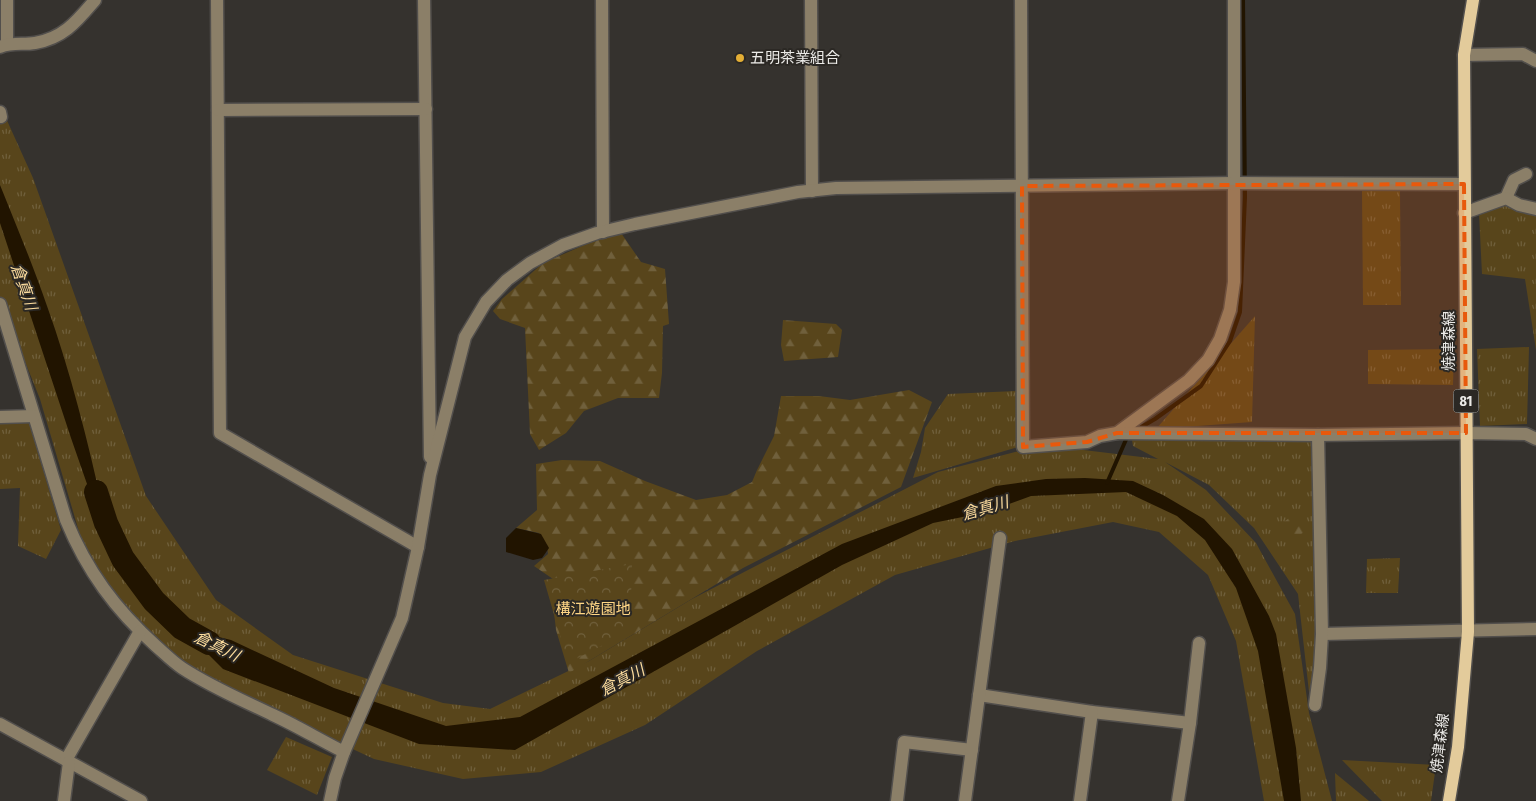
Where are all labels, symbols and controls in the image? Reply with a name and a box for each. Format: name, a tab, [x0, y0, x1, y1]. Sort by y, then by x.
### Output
place label: 五明茶業組合	[750, 49, 840, 67]
marker: 五明茶業組合	[734, 52, 746, 64]
water label: 倉真川	[7, 261, 41, 315]
street label: 焼津森線	[1440, 311, 1458, 371]
road number: 81	[1454, 390, 1478, 412]
water label: 倉真川	[959, 492, 1013, 524]
park label: 構江遊園地	[555, 600, 631, 618]
water label: 倉真川	[191, 627, 245, 666]
water label: 倉真川	[596, 659, 649, 700]
street label: 焼津森線	[1427, 712, 1453, 774]

